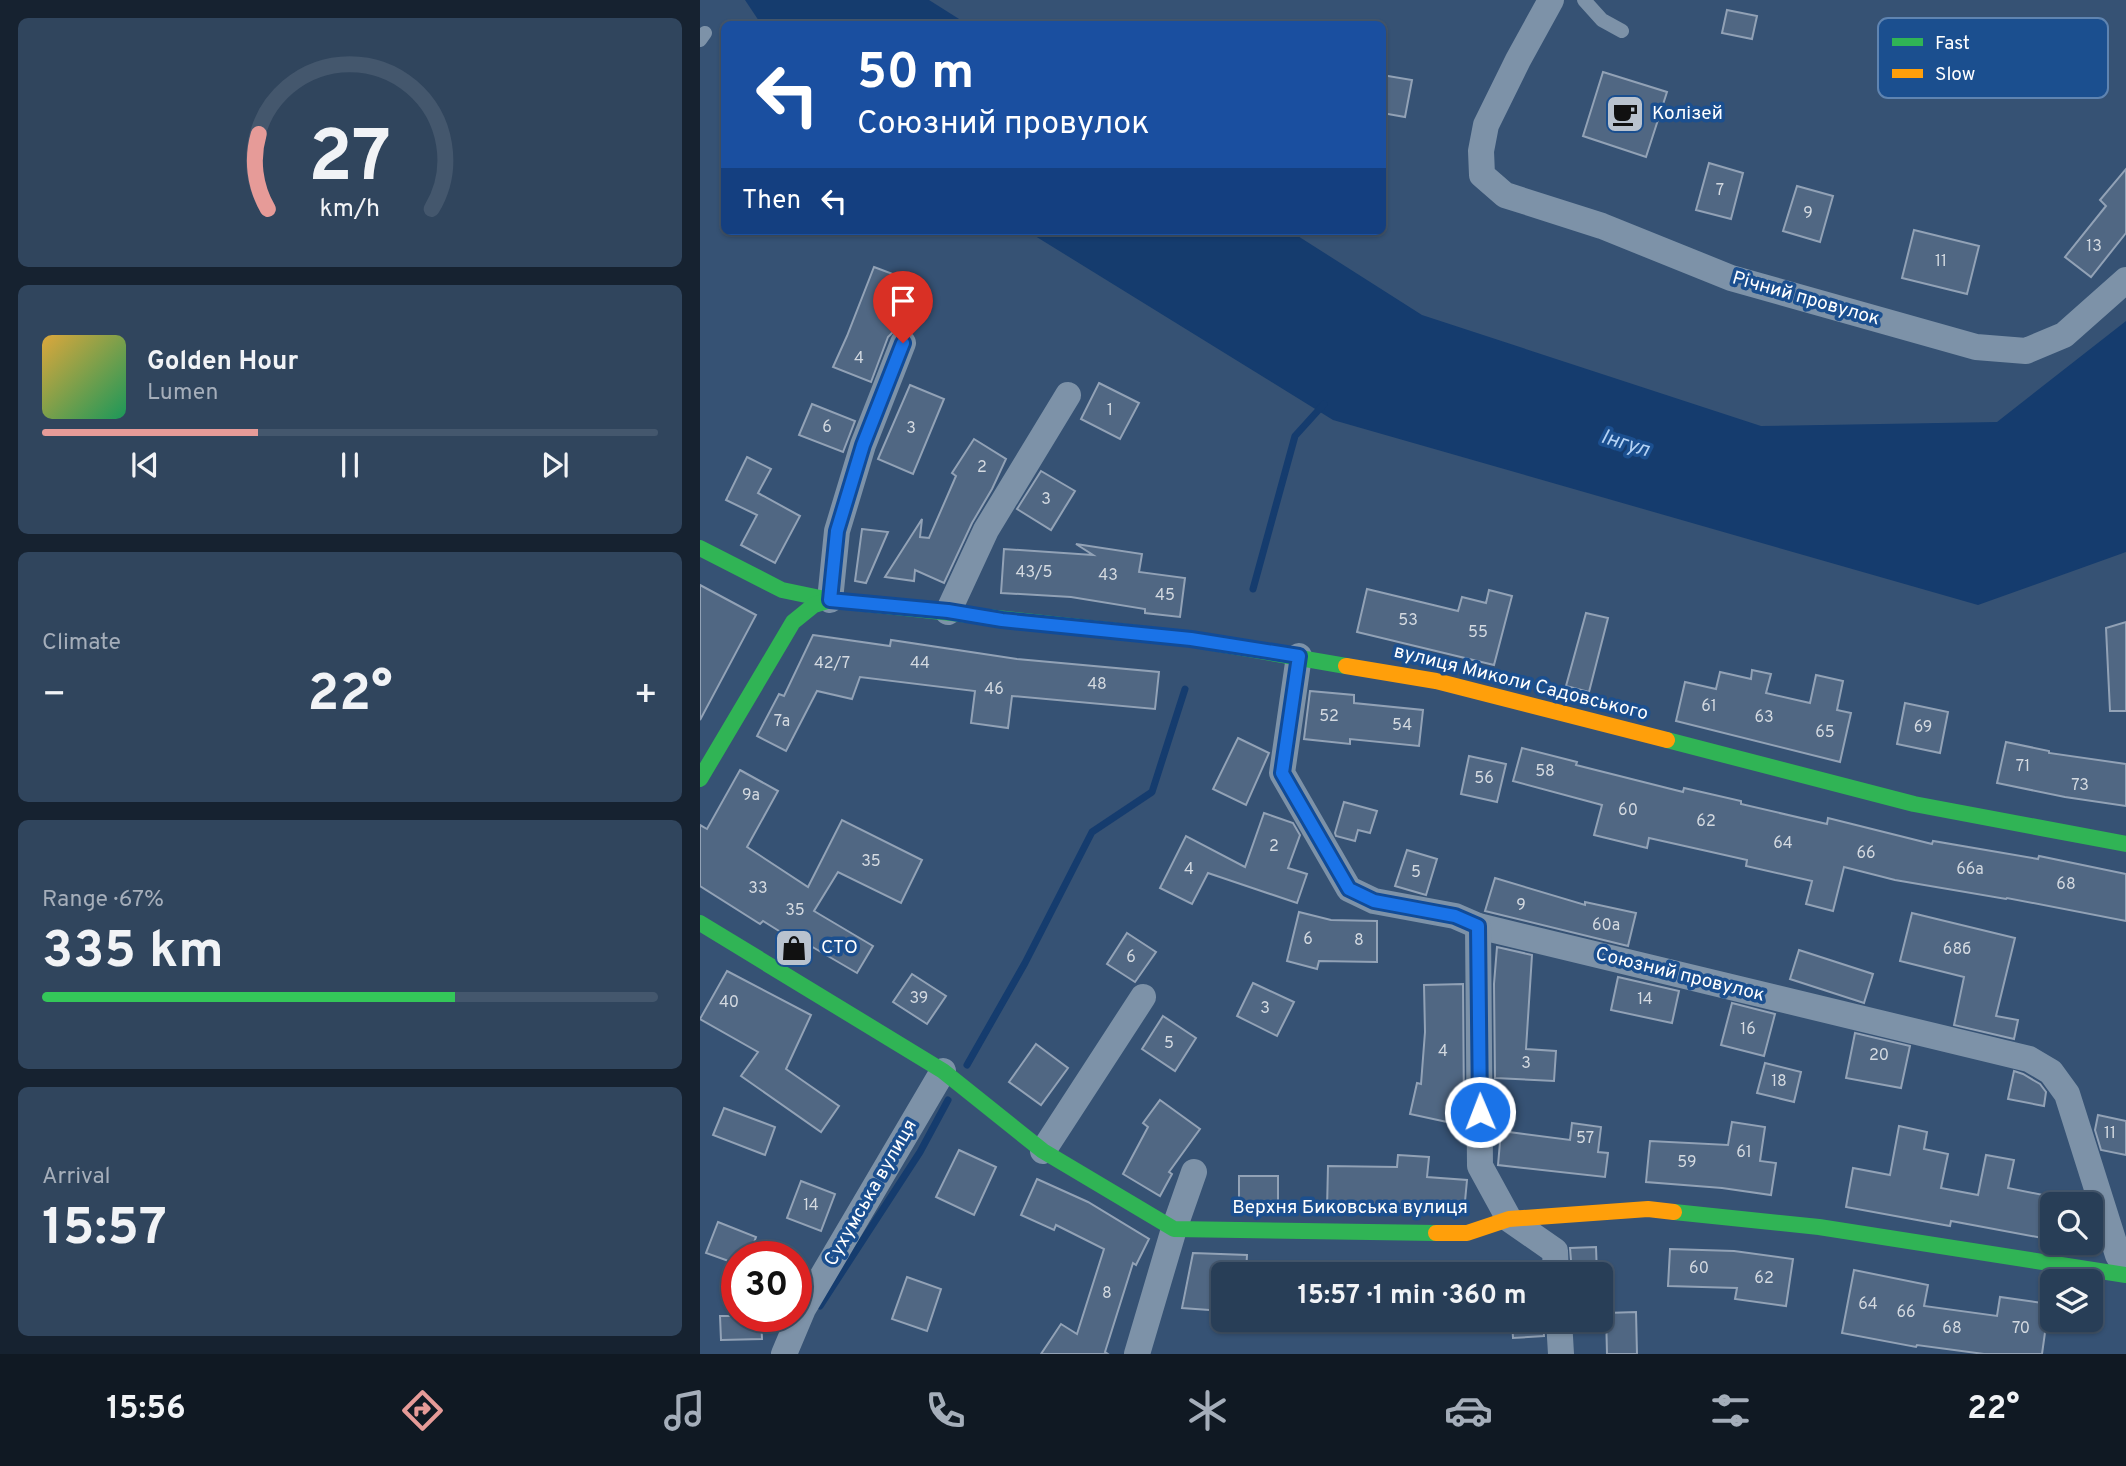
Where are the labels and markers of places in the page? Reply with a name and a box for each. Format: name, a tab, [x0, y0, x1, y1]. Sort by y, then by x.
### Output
cafe icon: Колізей	[1604, 93, 1646, 135]
place label: Колізей	[1652, 102, 1723, 126]
pin	[873, 271, 933, 343]
shop icon: СТО	[773, 927, 815, 969]
place label: СТО	[821, 936, 858, 960]

